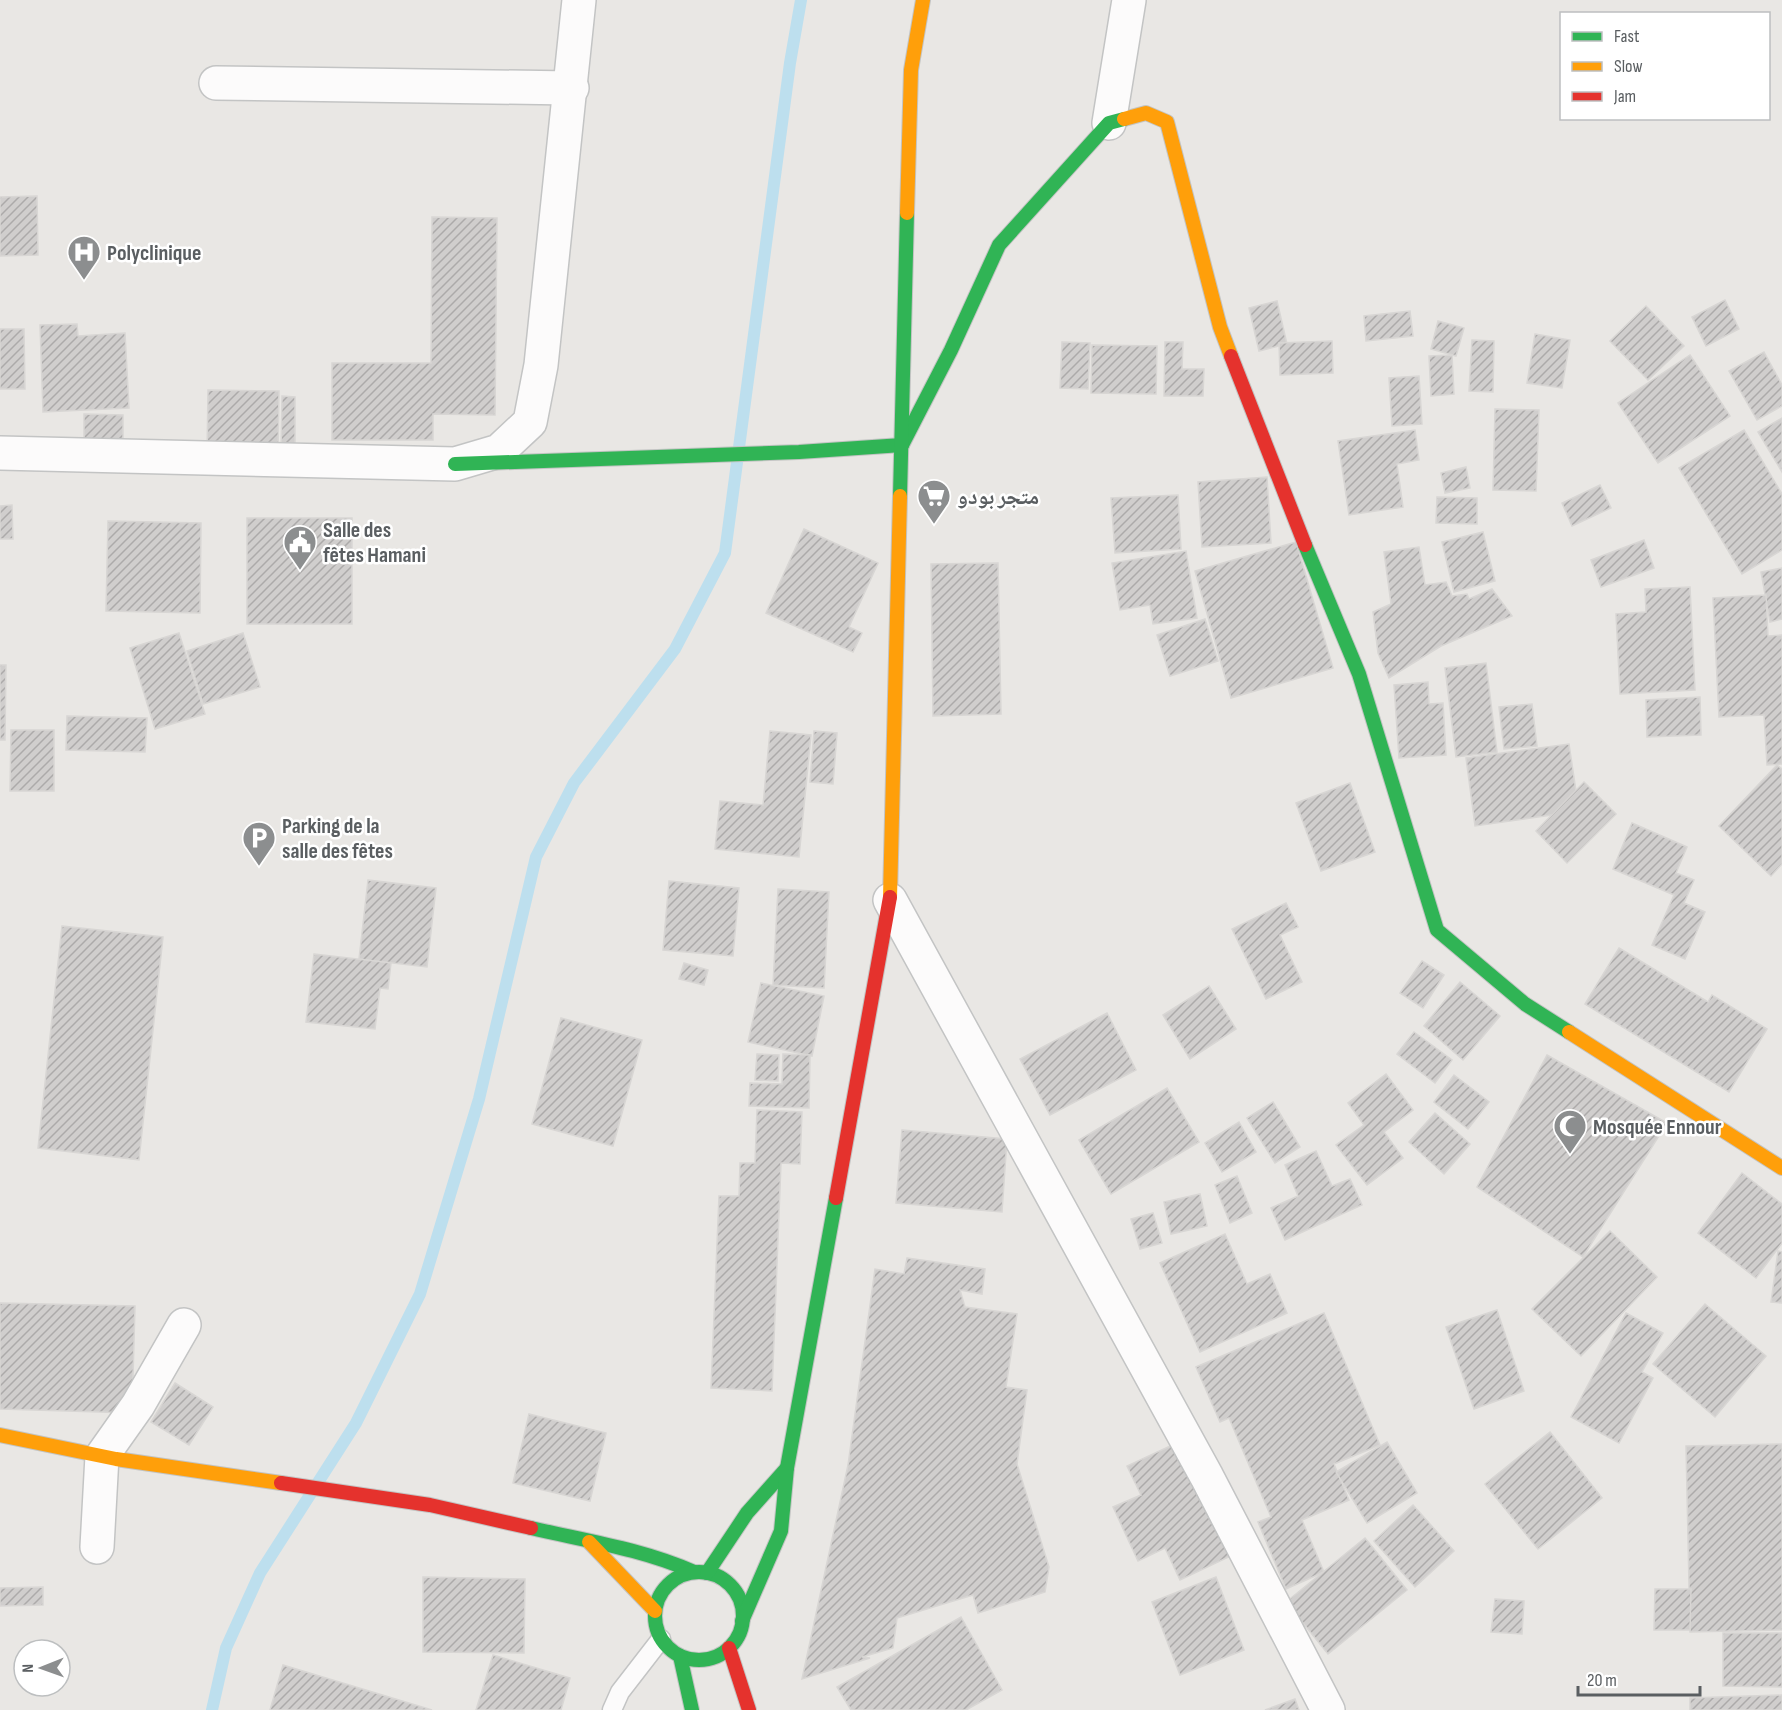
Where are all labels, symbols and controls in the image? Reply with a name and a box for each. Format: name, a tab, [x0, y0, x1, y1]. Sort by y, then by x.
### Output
legend	[1560, 12, 1770, 120]
text: Fast	[1614, 26, 1640, 47]
text: Slow	[1614, 56, 1643, 77]
text: Jam	[1613, 86, 1636, 107]
hospital icon: Polyclinique	[66, 234, 102, 281]
place label: Polyclinique	[107, 240, 201, 267]
supermarket icon: متجر بودو	[916, 478, 952, 525]
place label: متجر بودو	[957, 484, 1039, 511]
place label: Salle des fêtes Hamani	[323, 517, 426, 569]
public building icon: Salle des fêtes Hamani	[282, 524, 318, 571]
place label: Parking de la salle des fêtes	[282, 813, 393, 865]
parking icon: Parking de la salle des fêtes	[241, 820, 277, 867]
mosque icon: Mosquée Ennour	[1552, 1108, 1588, 1155]
place label: Mosquée Ennour	[1593, 1114, 1722, 1141]
north arrow	[12, 1638, 72, 1698]
scale bar	[1578, 1659, 1700, 1697]
text: N	[19, 1664, 38, 1673]
text: 20 m	[1587, 1670, 1617, 1691]

